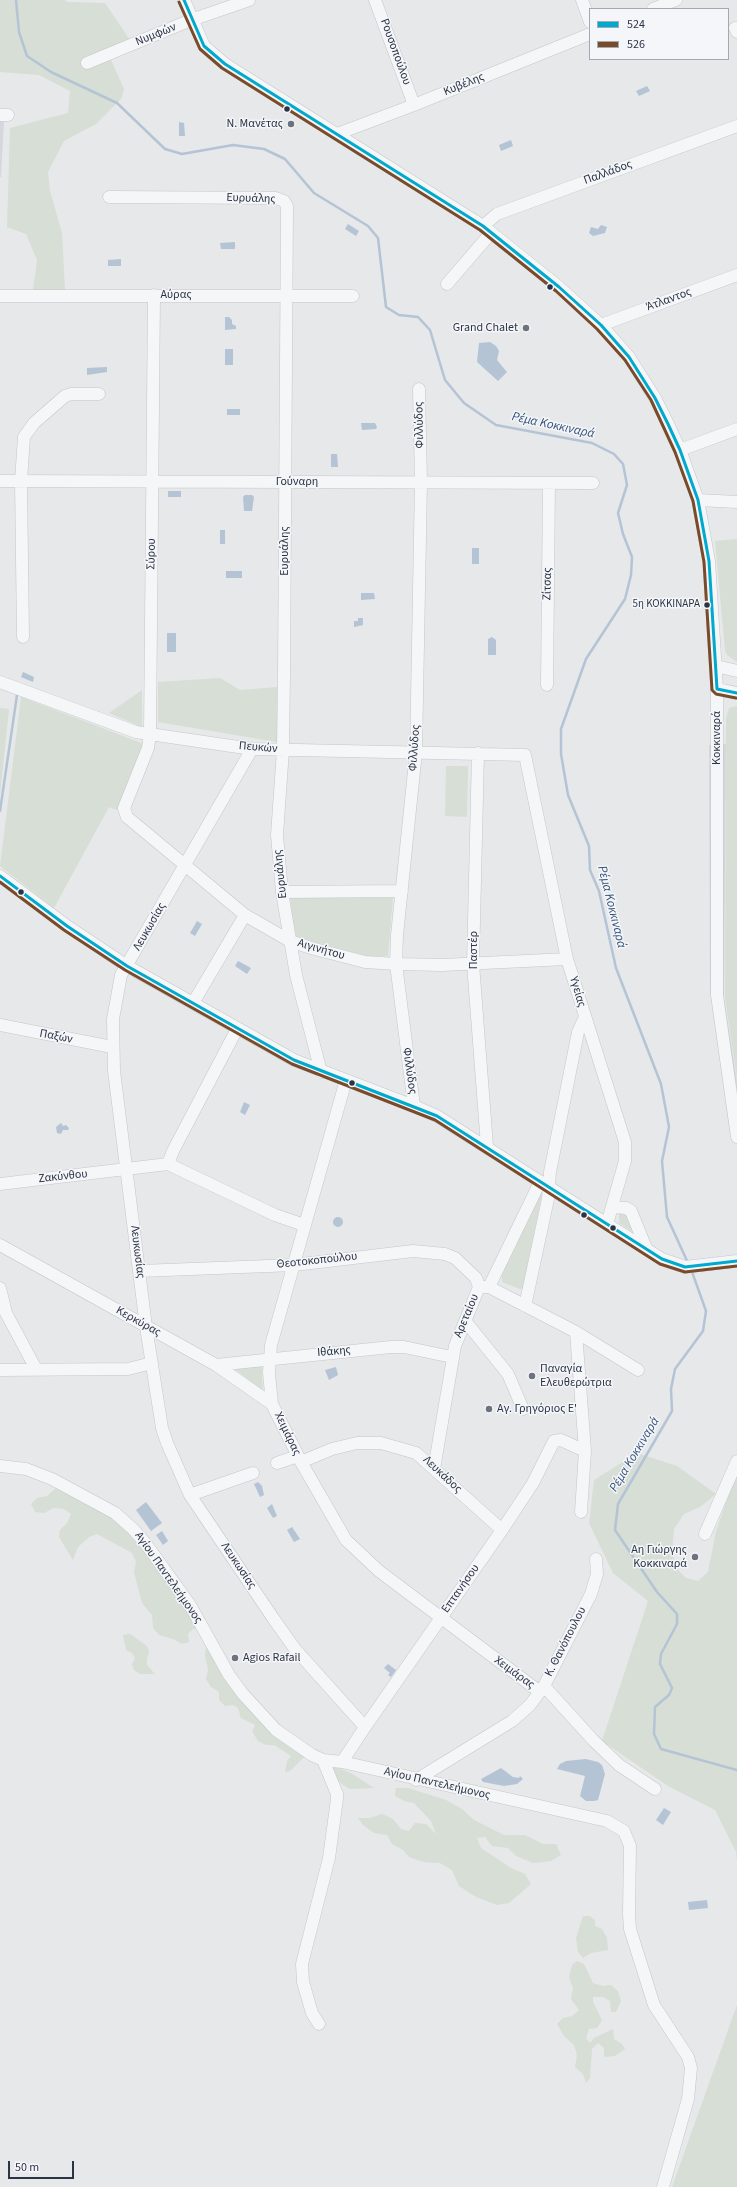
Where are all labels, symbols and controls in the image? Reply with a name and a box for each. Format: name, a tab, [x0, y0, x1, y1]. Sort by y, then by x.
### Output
legend	[589, 8, 729, 60]
text: 524	[627, 16, 645, 33]
street label: Ρουσοπούλου	[376, 17, 414, 87]
street label: Νυμφών	[134, 20, 178, 50]
text: 526	[627, 36, 645, 53]
street label: Κυβέλης	[441, 70, 487, 100]
unlabelled marker	[282, 104, 292, 114]
place label: Ν. Μανέτας	[226, 117, 283, 131]
marker: Ν. Μανέτας	[286, 119, 296, 129]
street label: Παλλάδος	[582, 158, 634, 188]
street label: Ευρυάλης	[226, 191, 276, 207]
unlabelled marker	[545, 282, 555, 292]
street label: Άτλαντος	[644, 285, 694, 315]
street label: Αύρας	[160, 288, 192, 302]
place label: Grand Chalet	[453, 321, 518, 335]
marker: Grand Chalet	[521, 323, 531, 333]
street label: Φιλλύδος	[412, 401, 428, 449]
water label: Ρέμα Κοκκιναρά	[510, 410, 596, 442]
street label: Γούναρη	[276, 475, 318, 489]
street label: Ευρυάλης	[278, 526, 292, 576]
street label: Σύρου	[145, 538, 159, 570]
street label: Ζίτσας	[541, 567, 555, 601]
place label: 5η ΚΟΚΚΙΝΑΡΑ	[633, 598, 700, 612]
marker: 5η ΚΟΚΚΙΝΑΡΑ	[702, 600, 712, 610]
street label: Κοκκιναρά	[710, 711, 724, 765]
street label: Φιλλύδος	[406, 724, 424, 772]
street label: Πευκών	[238, 739, 278, 757]
street label: Ευρυάλης	[271, 849, 291, 899]
water label: Ρέμα Κοκκιναρά	[593, 864, 629, 950]
unlabelled marker	[16, 887, 26, 897]
street label: Λευκωσίας	[130, 900, 170, 954]
street label: Παστέρ	[467, 931, 481, 969]
street label: Αιγινήτου	[296, 936, 346, 964]
street label: Υγείας	[566, 975, 588, 1009]
street label: Παξών	[38, 1027, 74, 1047]
street label: Φιλλύδος	[399, 1047, 419, 1095]
unlabelled marker	[347, 1078, 357, 1088]
street label: Ζακύνθου	[38, 1167, 88, 1187]
unlabelled marker	[579, 1210, 589, 1220]
unlabelled marker	[608, 1223, 618, 1233]
street label: Λευκωσίας	[127, 1225, 147, 1279]
street label: Θεοτοκοπούλου	[276, 1250, 358, 1272]
street label: Αρεταίου	[451, 1292, 483, 1340]
street label: Κερκύρας	[113, 1304, 163, 1340]
street label: Ιθάκης	[317, 1343, 351, 1361]
place label: Παναγία Ελευθερώτρια	[540, 1362, 612, 1390]
marker: Παναγία Ελευθερώτρια	[527, 1371, 537, 1381]
place label: Αγ. Γρηγόριος Ε'	[497, 1402, 577, 1416]
marker: Αγ. Γρηγόριος Ε'	[484, 1404, 494, 1414]
street label: Χειμάρας	[270, 1410, 304, 1458]
water label: Ρέμα Κοκκιναρά	[607, 1415, 663, 1495]
street label: Λευκάδος	[420, 1453, 464, 1497]
street label: Αγίου Παντελεήμονος	[131, 1529, 205, 1627]
street label: Λευκωσίας	[217, 1540, 259, 1592]
place label: Αη Γιώργης Κοκκιναρά	[631, 1543, 687, 1571]
marker: Αη Γιώργης Κοκκιναρά	[690, 1552, 700, 1562]
street label: Επτανήσου	[439, 1562, 483, 1616]
street label: Κ. Θανόπουλου	[542, 1605, 590, 1679]
place label: Agios Rafail	[243, 1651, 301, 1665]
marker: Agios Rafail	[230, 1653, 240, 1663]
street label: Χειμάρας	[491, 1654, 537, 1692]
street label: Αγίου Παντελεήμονος	[382, 1765, 492, 1803]
scale bar	[10, 2153, 76, 2179]
text: 50 m	[15, 2159, 39, 2176]

